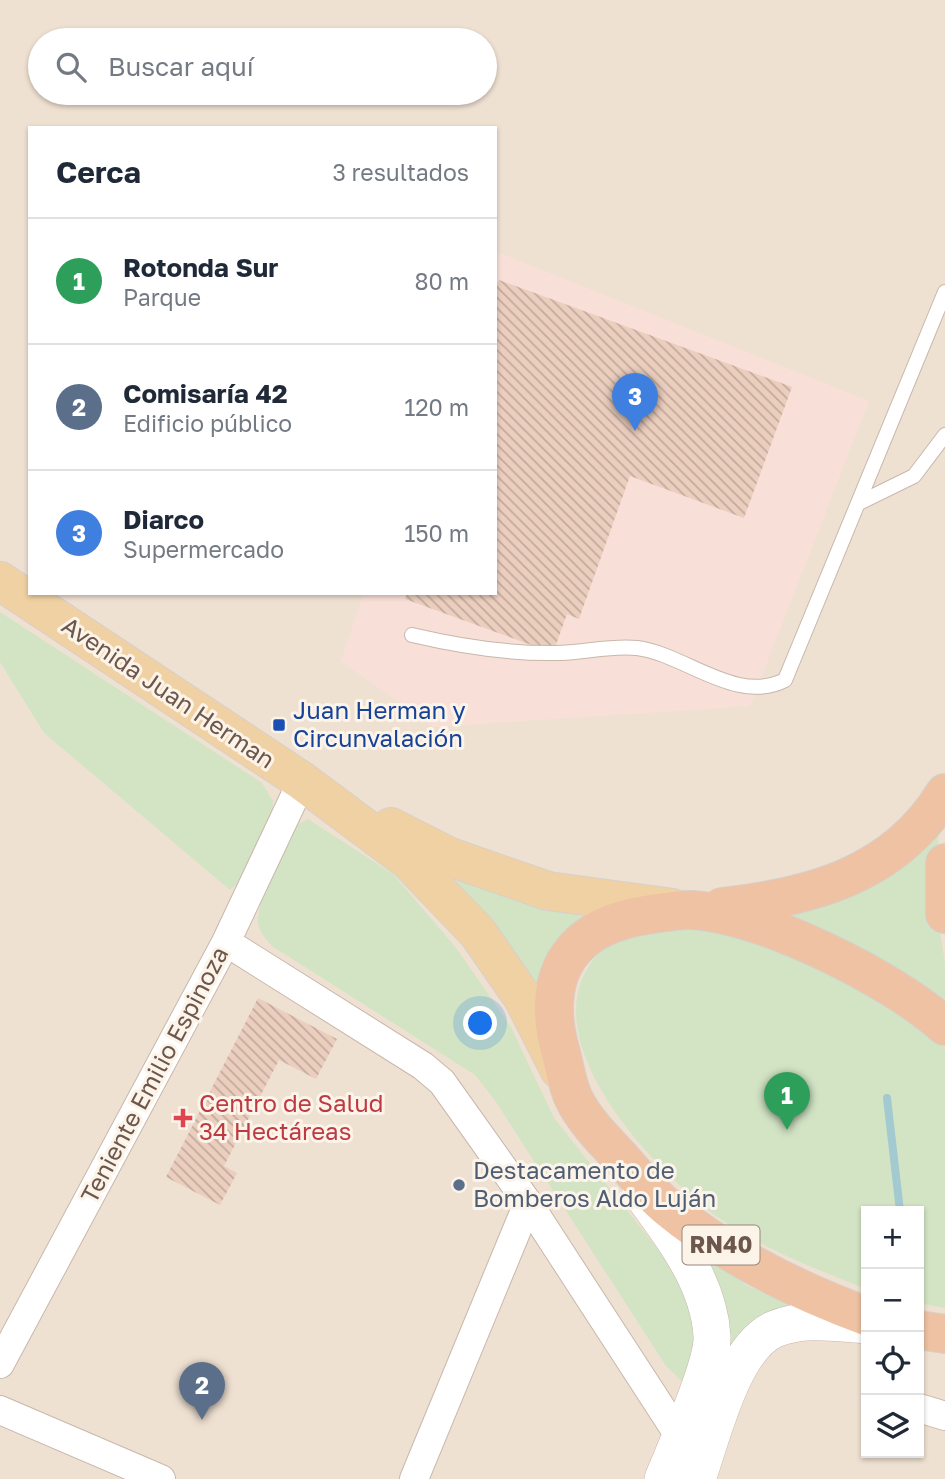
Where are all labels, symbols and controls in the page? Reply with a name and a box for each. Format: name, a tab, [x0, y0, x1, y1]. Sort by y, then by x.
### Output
search box	[28, 28, 497, 105]
icon: search	[52, 48, 90, 86]
text: Buscar aquí	[108, 51, 254, 82]
text: Cerca	[56, 154, 141, 190]
text: 3 resultados	[332, 158, 469, 186]
text: Rotonda Sur	[123, 252, 278, 283]
text: 1	[73, 267, 85, 295]
text: 80 m	[415, 267, 469, 295]
text: Parque	[123, 283, 201, 311]
pin: 3	[612, 373, 658, 431]
text: Comisaría 42	[123, 378, 288, 409]
text: 2	[72, 393, 86, 421]
text: 120 m	[404, 393, 469, 421]
text: Edificio público	[123, 409, 292, 437]
text: Diarco	[123, 504, 204, 535]
text: 3	[72, 519, 86, 547]
text: 150 m	[404, 519, 469, 547]
text: Supermercado	[123, 535, 284, 563]
street label: Avenida Juan Herman	[57, 610, 281, 774]
place label: Juan Herman y Circunvalación	[293, 695, 466, 752]
marker: Juan Herman y Circunvalación	[271, 717, 287, 733]
street label: Teniente Emilio Espinoza	[74, 941, 234, 1207]
your location	[463, 1006, 497, 1040]
pin: 1	[764, 1072, 810, 1130]
place label: Centro de Salud 34 Hectáreas	[199, 1088, 383, 1145]
marker: Centro de Salud 34 Hectáreas	[173, 1108, 193, 1128]
place label: Destacamento de Bomberos Aldo Luján	[473, 1155, 716, 1212]
marker: Destacamento de Bomberos Aldo Luján	[451, 1177, 467, 1193]
map controls	[861, 1206, 924, 1458]
button: +	[861, 1206, 924, 1269]
road number: RN40	[682, 1226, 760, 1264]
button: −	[861, 1269, 924, 1332]
button: locate	[861, 1332, 924, 1395]
pin: 2	[179, 1362, 225, 1420]
button: layers	[861, 1395, 924, 1458]

